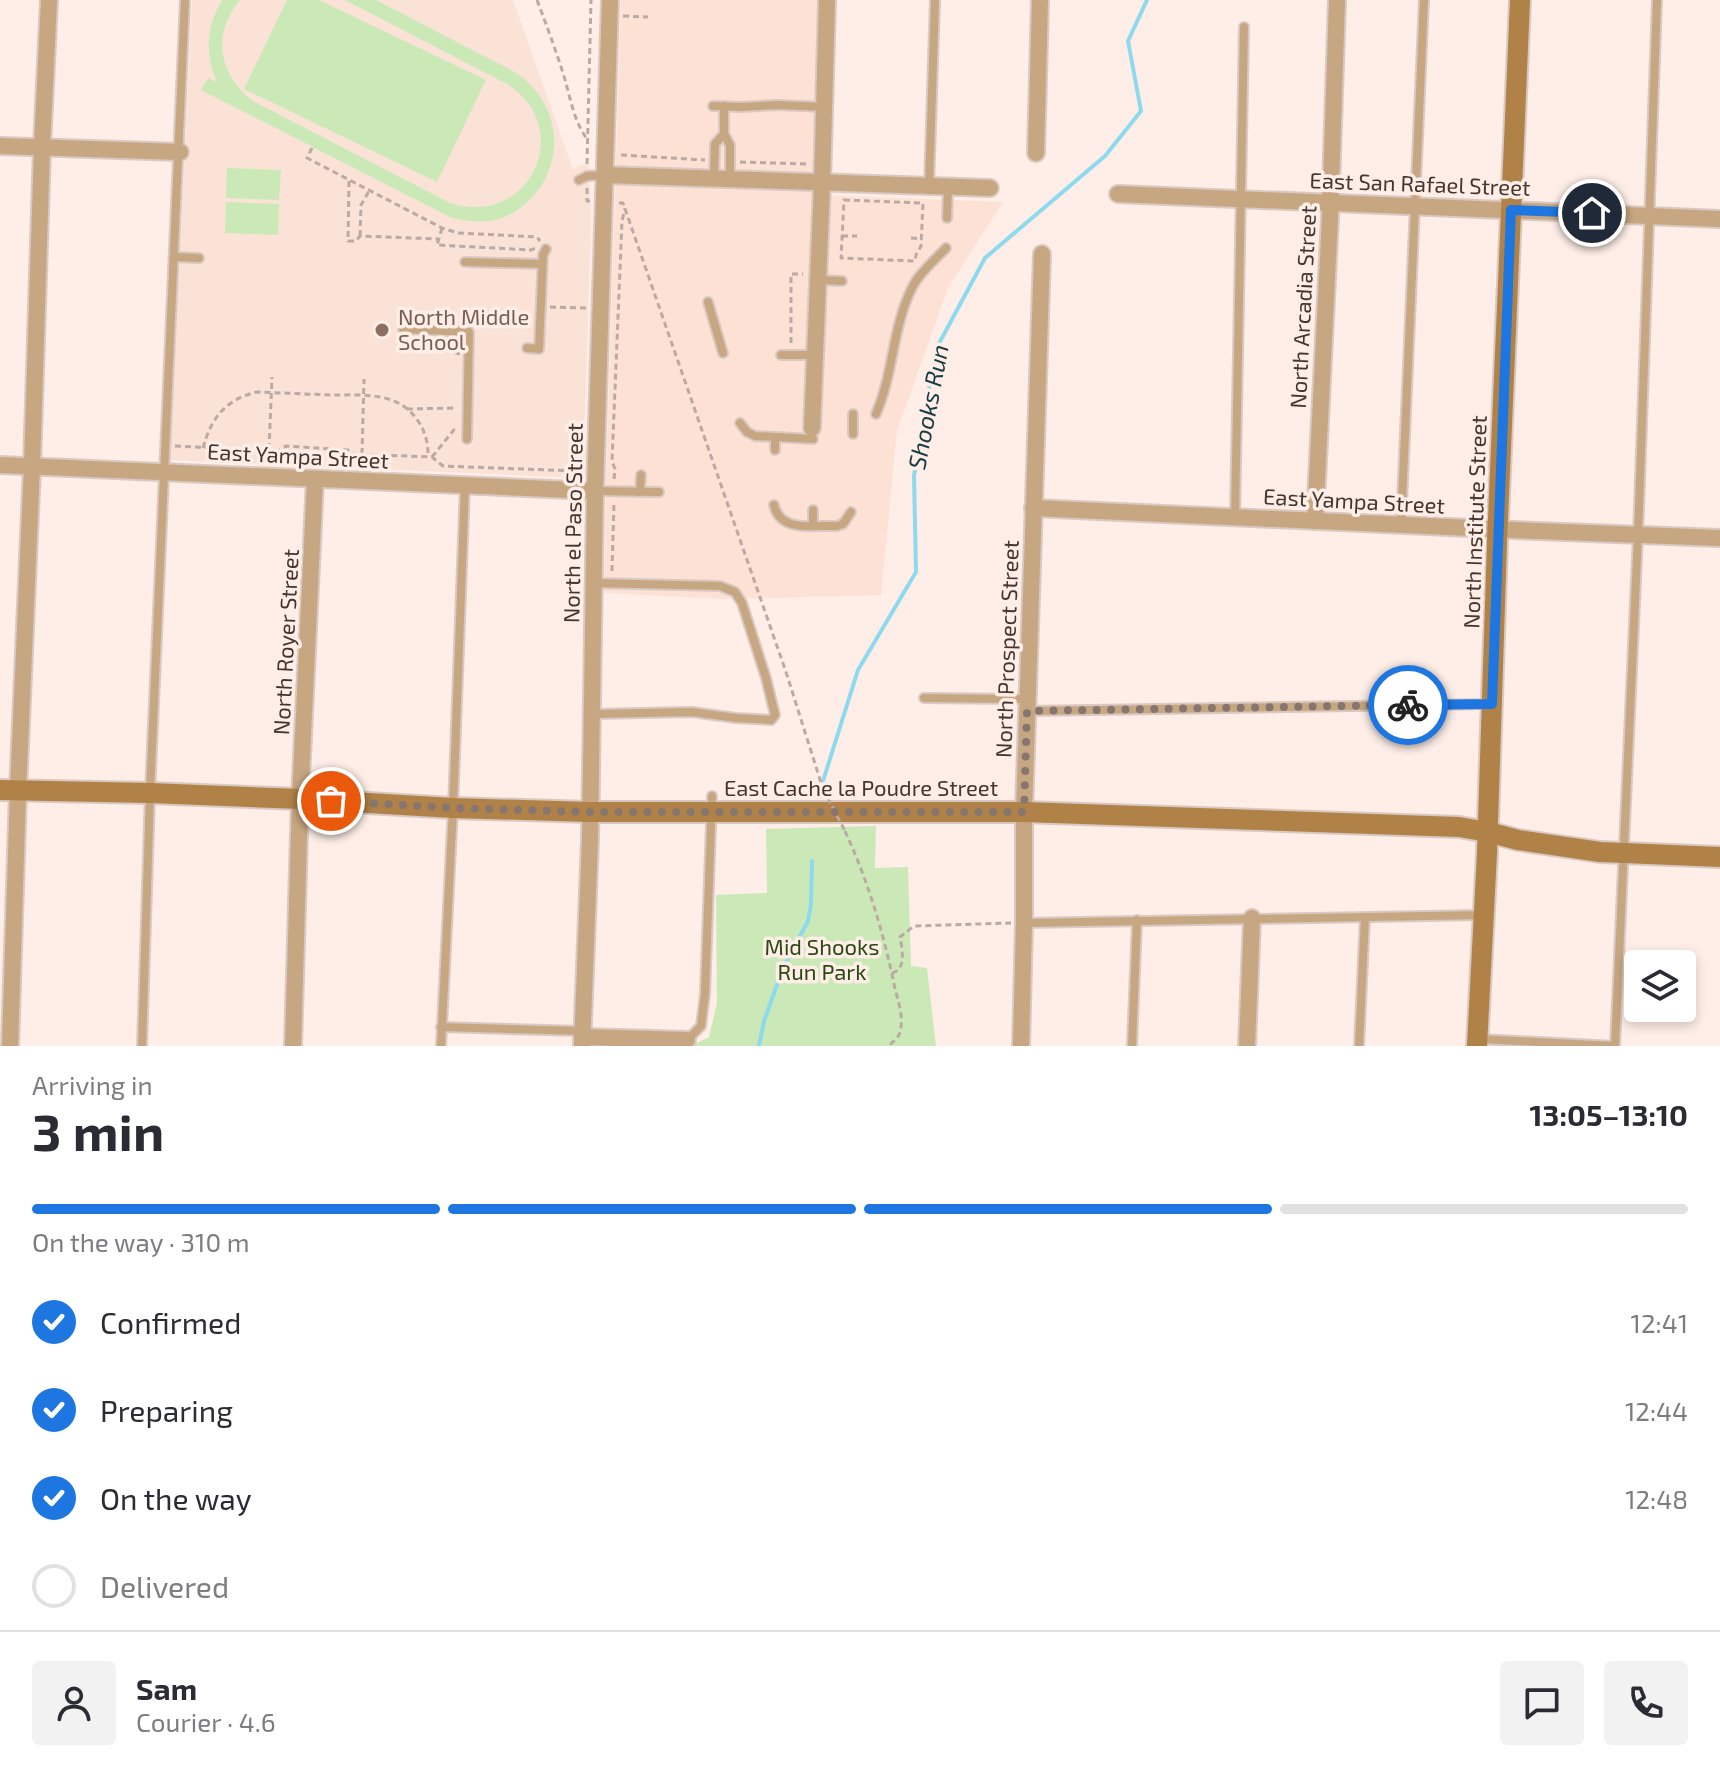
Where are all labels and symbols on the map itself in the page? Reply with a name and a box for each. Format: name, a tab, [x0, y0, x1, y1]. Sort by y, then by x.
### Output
street label: East San Rafael Street	[1309, 166, 1531, 200]
pin	[1558, 179, 1626, 247]
street label: North Arcadia Street	[1284, 205, 1320, 409]
place label: North Middle School	[398, 303, 529, 354]
marker: North Middle School	[373, 321, 391, 339]
water label: Shooks Run	[901, 342, 954, 472]
street label: North Institute Street	[1457, 415, 1491, 629]
street label: North el Paso Street	[557, 423, 587, 623]
street label: East Yampa Street	[207, 437, 390, 473]
street label: East Yampa Street	[1263, 482, 1446, 518]
street label: North Prospect Street	[989, 540, 1023, 758]
street label: North Royer Street	[267, 548, 303, 736]
courier	[1368, 665, 1448, 745]
pin	[297, 767, 365, 835]
street label: East Cache la Poudre Street	[724, 774, 998, 800]
park label: Mid Shooks Run Park	[765, 933, 879, 984]

